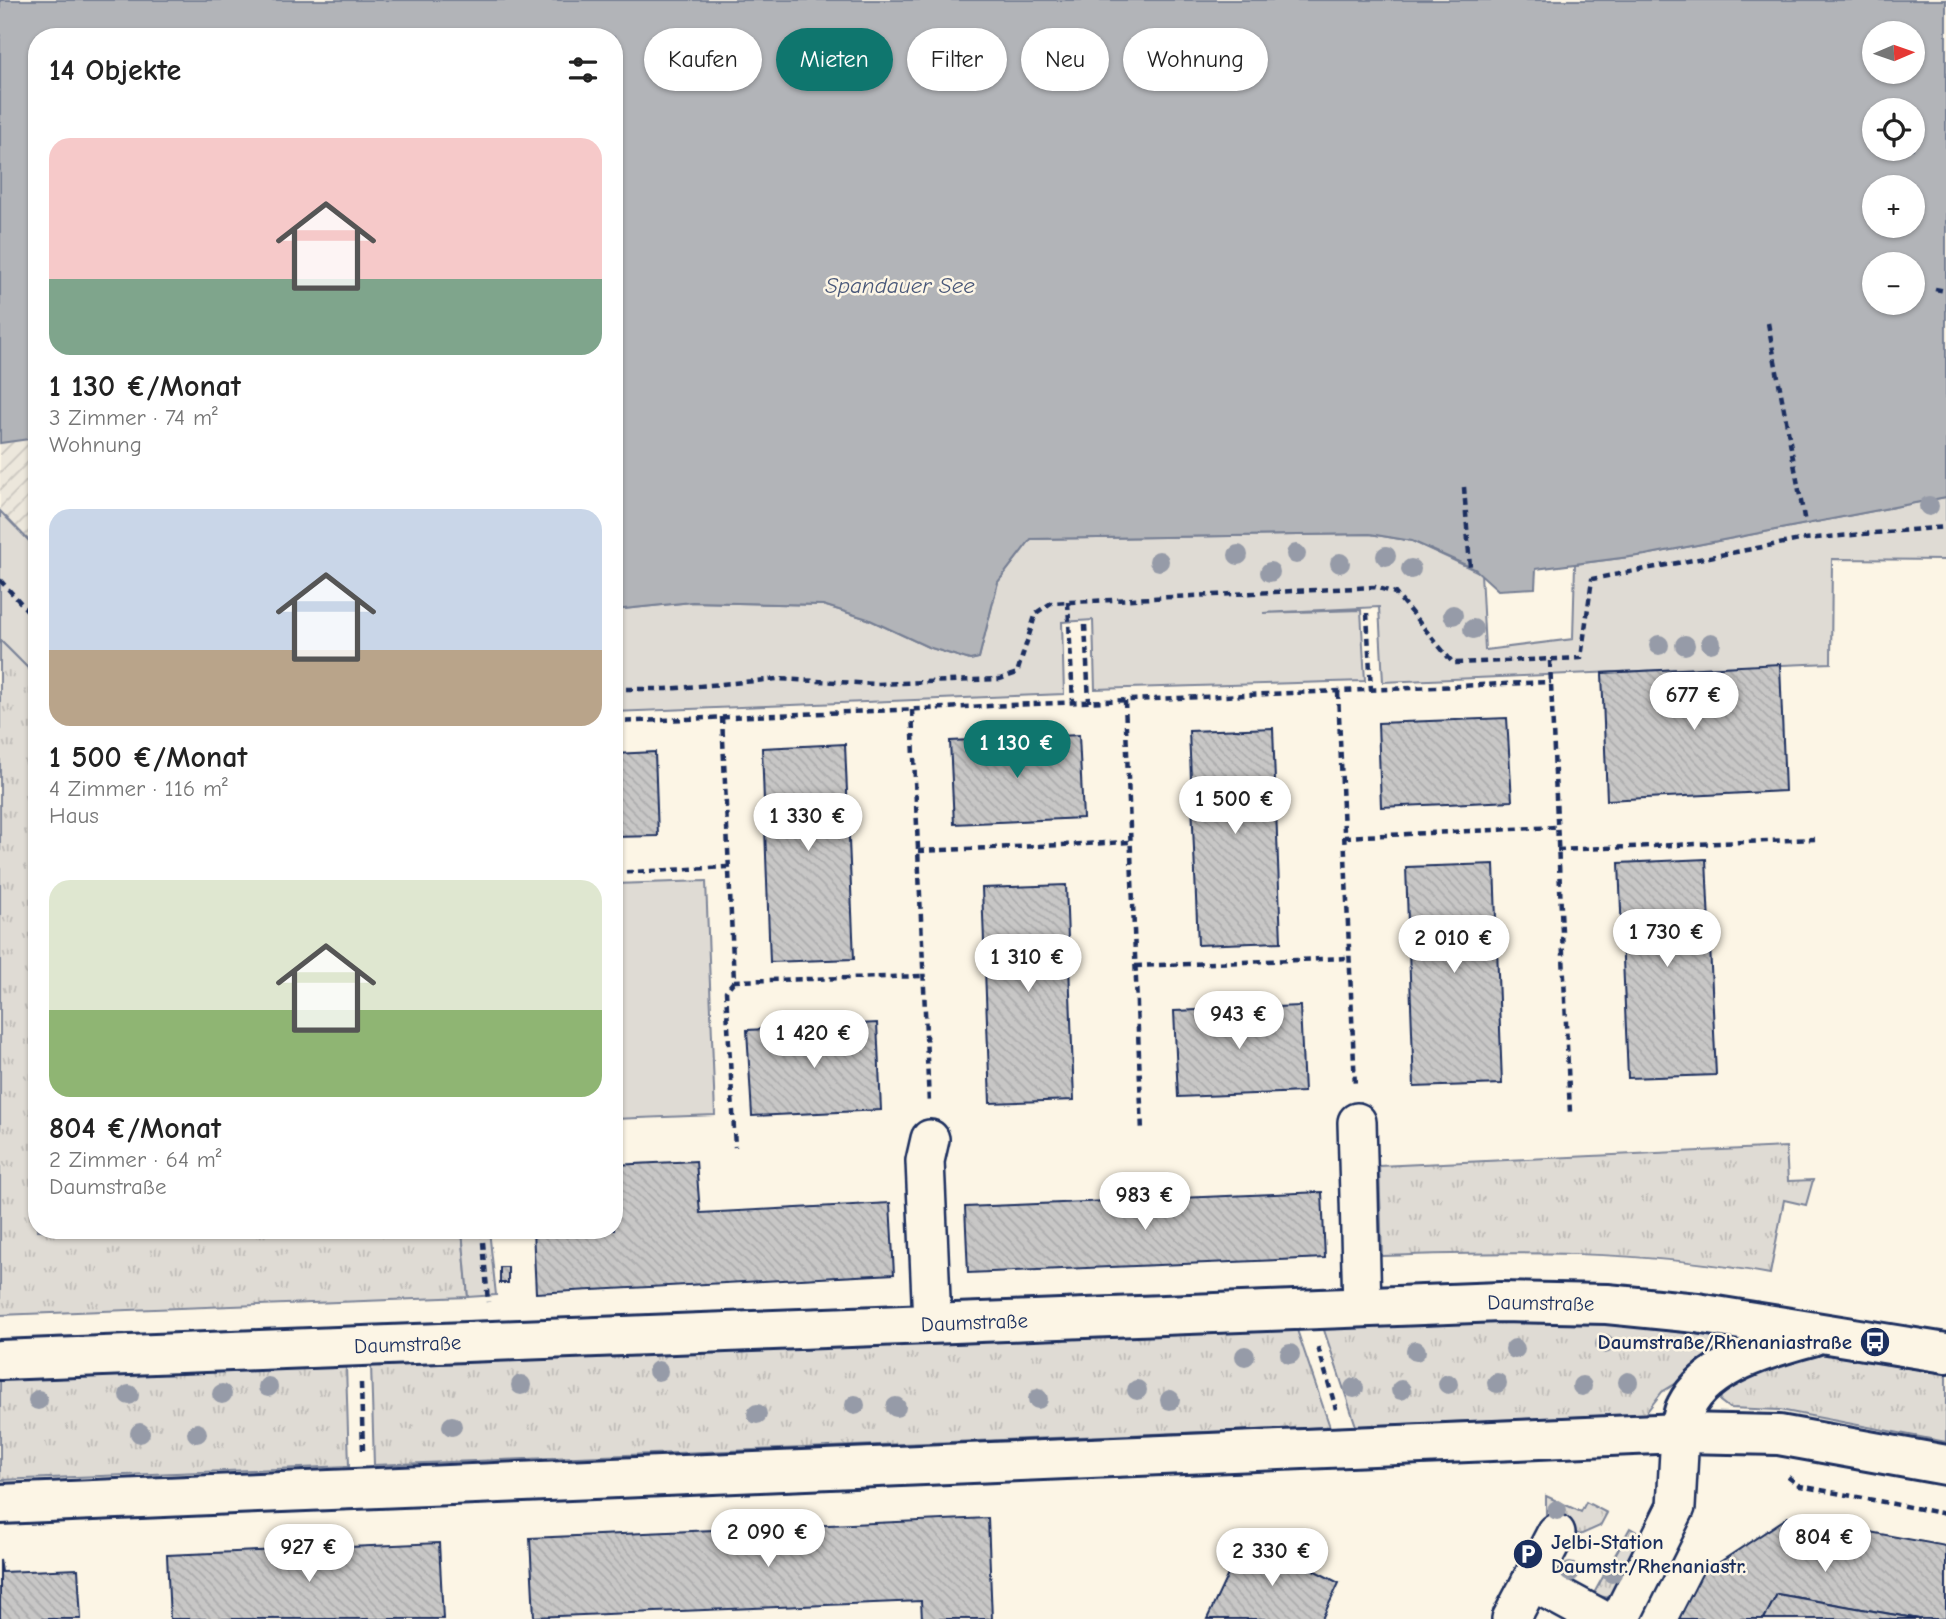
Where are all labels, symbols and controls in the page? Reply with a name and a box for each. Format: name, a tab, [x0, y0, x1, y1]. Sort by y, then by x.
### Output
north arrow	[1862, 21, 1925, 84]
map controls	[1862, 21, 1925, 315]
chip: Kaufen	[644, 28, 762, 91]
chip: Mieten	[776, 28, 893, 91]
chip: Filter	[907, 28, 1007, 91]
chip: Neu	[1021, 28, 1109, 91]
chip: Wohnung	[1123, 28, 1268, 91]
icon: filters	[564, 51, 602, 89]
text: 14 Objekte	[49, 53, 181, 88]
button: locate	[1862, 98, 1925, 161]
button: +	[1862, 175, 1925, 238]
icon: home	[263, 183, 389, 309]
button: −	[1862, 252, 1925, 315]
water label: Spandauer See	[825, 272, 975, 299]
text: 1 130 €/Monat	[49, 369, 241, 404]
text: 3 Zimmer · 74 m²	[49, 404, 218, 431]
text: Wohnung	[49, 431, 142, 458]
icon: home	[263, 554, 389, 680]
pin: 677 €	[1645, 672, 1743, 732]
text: 677 €	[1666, 681, 1722, 708]
pin: 1 130 €	[952, 720, 1082, 780]
text: 1 130 €	[980, 729, 1054, 756]
text: 1 500 €/Monat	[49, 740, 247, 775]
text: 4 Zimmer · 116 m²	[49, 775, 228, 802]
pin: 1 500 €	[1170, 776, 1300, 836]
text: 1 500 €	[1195, 785, 1275, 812]
pin: 1 330 €	[743, 794, 873, 853]
text: Haus	[49, 802, 99, 829]
text: 1 330 €	[769, 802, 847, 829]
pin: 1 730 €	[1602, 909, 1732, 969]
pin: 2 010 €	[1389, 916, 1519, 975]
text: 1 730 €	[1629, 918, 1705, 945]
text: 2 010 €	[1414, 924, 1494, 951]
icon: home	[263, 925, 389, 1051]
pin: 1 310 €	[963, 934, 1093, 994]
text: 1 310 €	[991, 943, 1065, 970]
pin: 943 €	[1190, 992, 1288, 1051]
text: 943 €	[1210, 1000, 1268, 1027]
pin: 1 420 €	[749, 1010, 879, 1070]
text: 1 420 €	[776, 1019, 852, 1046]
text: 804 €/Monat	[49, 1111, 221, 1146]
text: 2 Zimmer · 64 m²	[49, 1146, 221, 1173]
pin: 983 €	[1096, 1172, 1194, 1232]
text: Daumstraße	[49, 1173, 166, 1200]
text: 983 €	[1115, 1181, 1175, 1208]
street label: Daumstraße	[1487, 1290, 1595, 1316]
street label: Daumstraße	[920, 1308, 1028, 1336]
bus stop icon: Daumstraße/Rhenaniastraße	[1858, 1325, 1892, 1359]
street label: Daumstraße	[354, 1330, 462, 1358]
place label: Daumstraße/Rhenaniastraße	[1598, 1330, 1852, 1354]
pin: 2 090 €	[703, 1510, 833, 1569]
pin: 804 €	[1776, 1514, 1874, 1574]
text: 2 090 €	[727, 1518, 809, 1545]
text: 804 €	[1795, 1523, 1855, 1550]
pin: 927 €	[260, 1524, 358, 1584]
pin: 2 330 €	[1207, 1528, 1337, 1588]
place label: Jelbi-Station Daumstr./Rhenaniastr.	[1551, 1530, 1746, 1578]
text: 927 €	[280, 1533, 338, 1560]
text: 2 330 €	[1232, 1537, 1312, 1564]
parking icon: Jelbi-Station Daumstr./Rhenaniastr.	[1511, 1537, 1545, 1571]

